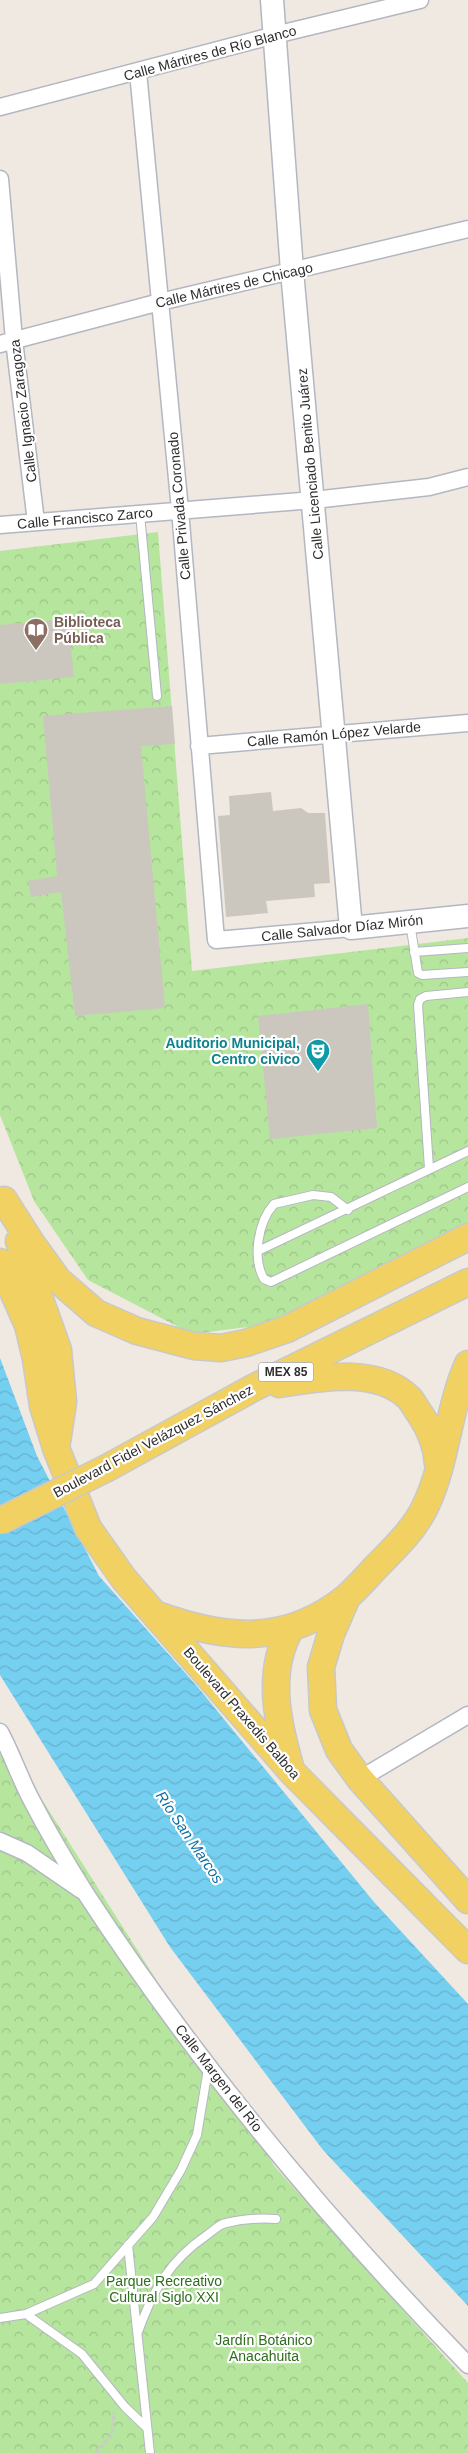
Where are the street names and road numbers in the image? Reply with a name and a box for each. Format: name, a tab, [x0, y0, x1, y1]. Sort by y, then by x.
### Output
street label: Calle Mártires de Río Blanco	[122, 22, 298, 84]
street label: Calle Mártires de Chicago	[154, 259, 314, 311]
street label: Calle Ignacio Zaragoza	[6, 338, 40, 483]
street label: Calle Licenciado Benito Juárez	[294, 368, 326, 560]
street label: Calle Privada Coronado	[165, 431, 193, 581]
street label: Calle Francisco Zarco	[16, 504, 154, 532]
street label: Calle Ramón López Velarde	[246, 718, 422, 750]
street label: Calle Salvador Díaz Mirón	[260, 912, 424, 944]
road number: MEX 85	[258, 1362, 314, 1381]
street label: Boulevard Fidel Velázquez Sánchez	[50, 1381, 256, 1501]
street label: Boulevard Praxedis Balboa	[181, 1644, 304, 1782]
street label: Calle Margen del Río	[172, 2021, 266, 2135]

